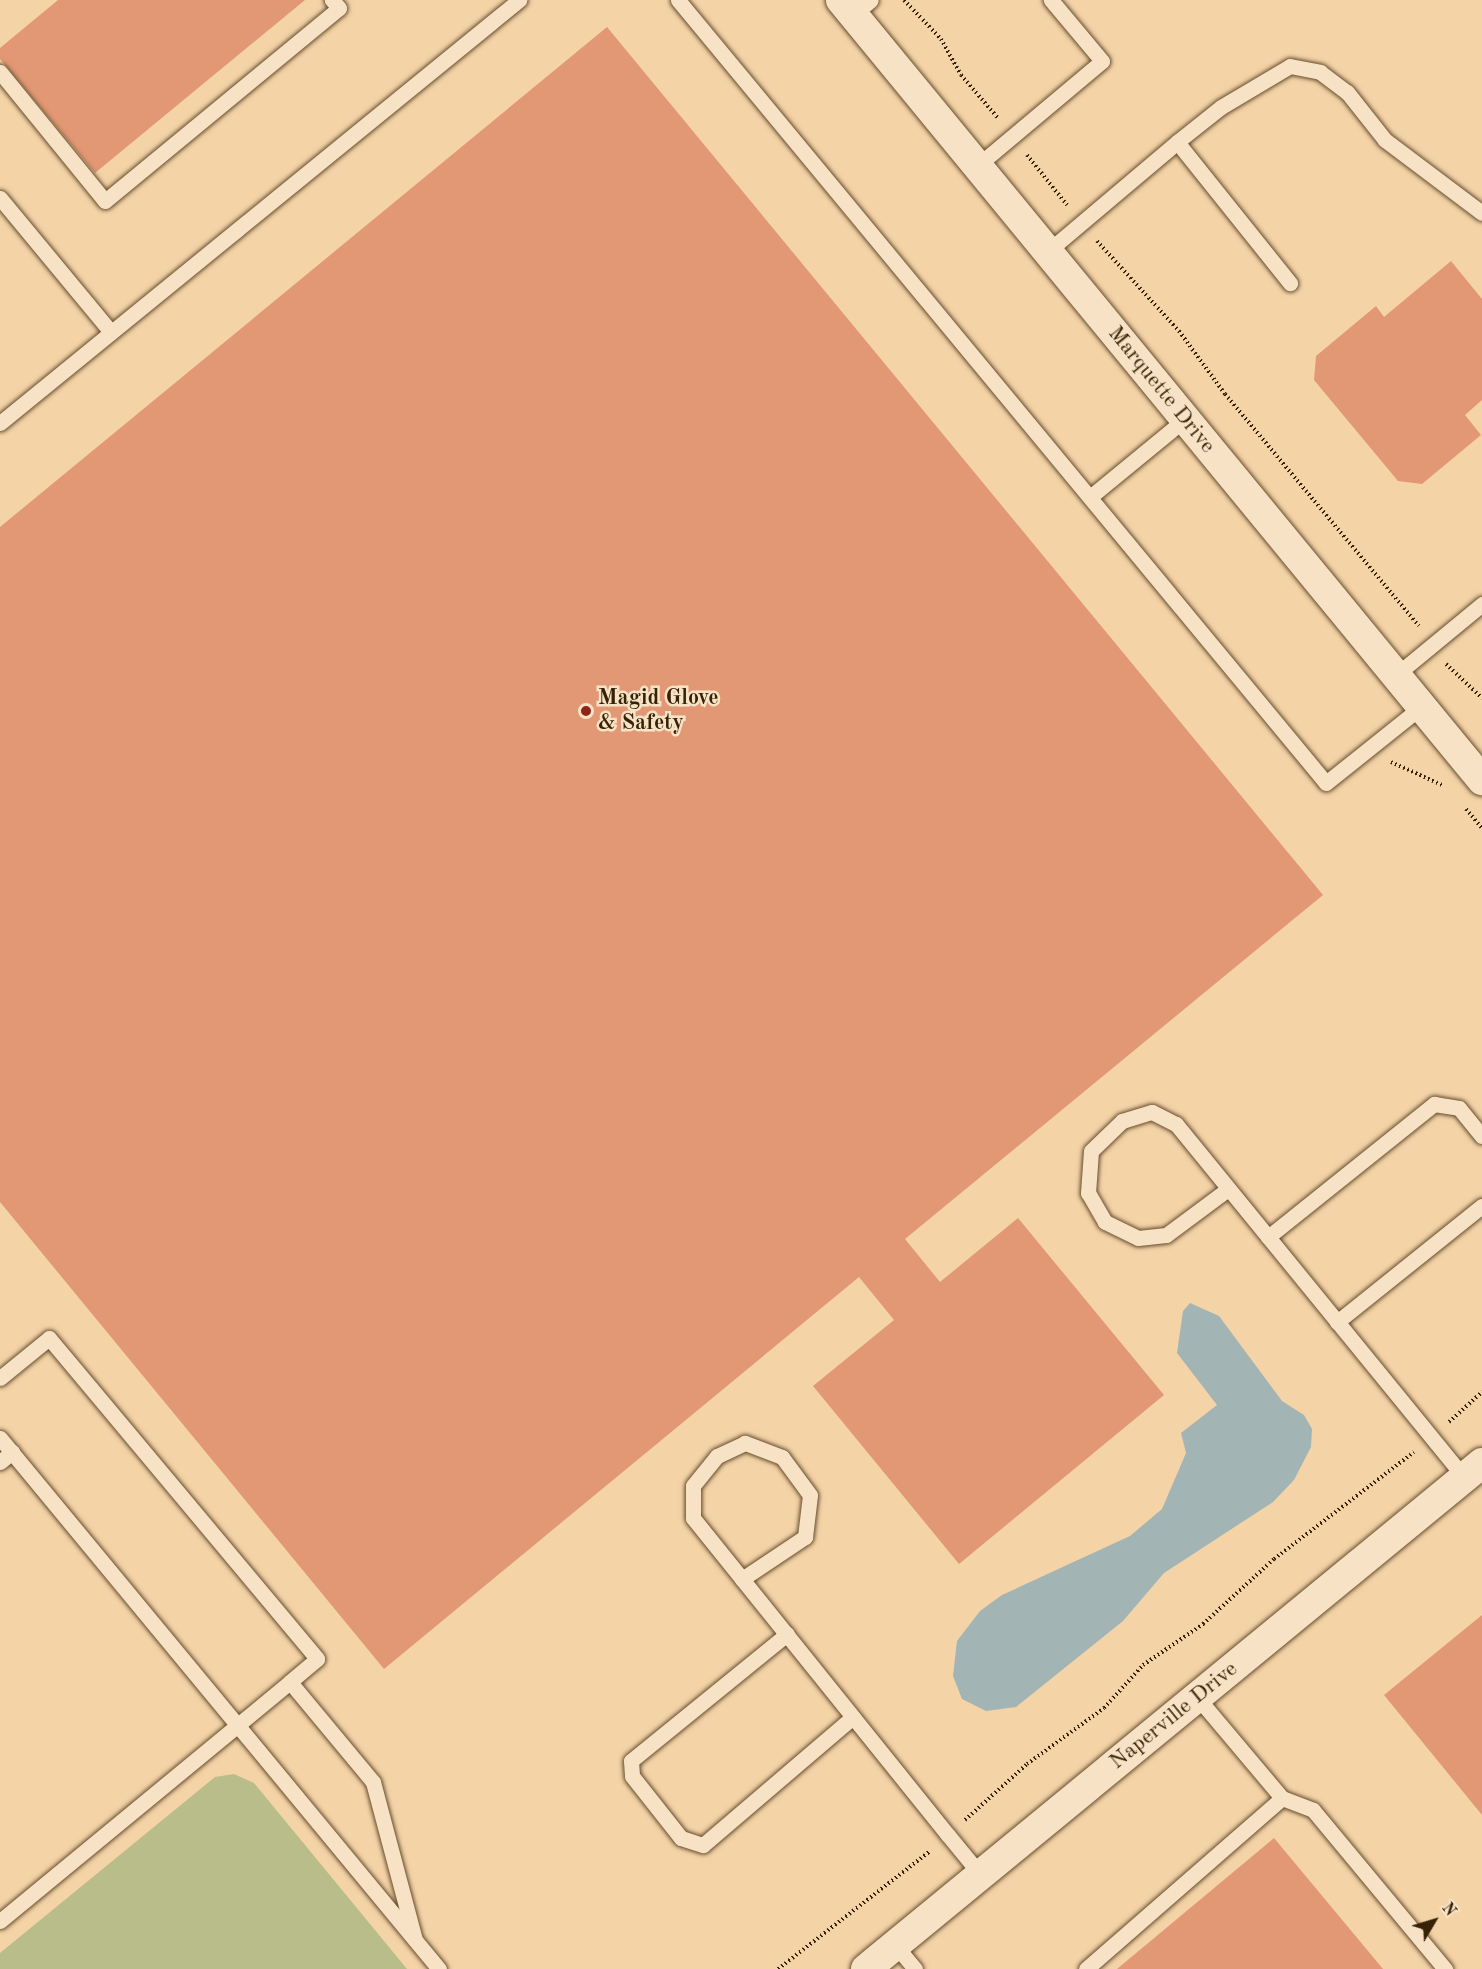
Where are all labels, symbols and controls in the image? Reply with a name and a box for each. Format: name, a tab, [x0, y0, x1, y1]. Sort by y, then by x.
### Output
street label: Marquette Drive	[1102, 321, 1220, 459]
place label: Magid Glove & Safety	[598, 685, 719, 736]
marker: Magid Glove & Safety	[579, 704, 593, 718]
street label: Naperville Drive	[1105, 1656, 1243, 1776]
north arrow	[1404, 1891, 1464, 1951]
text: N	[1438, 1900, 1458, 1920]

